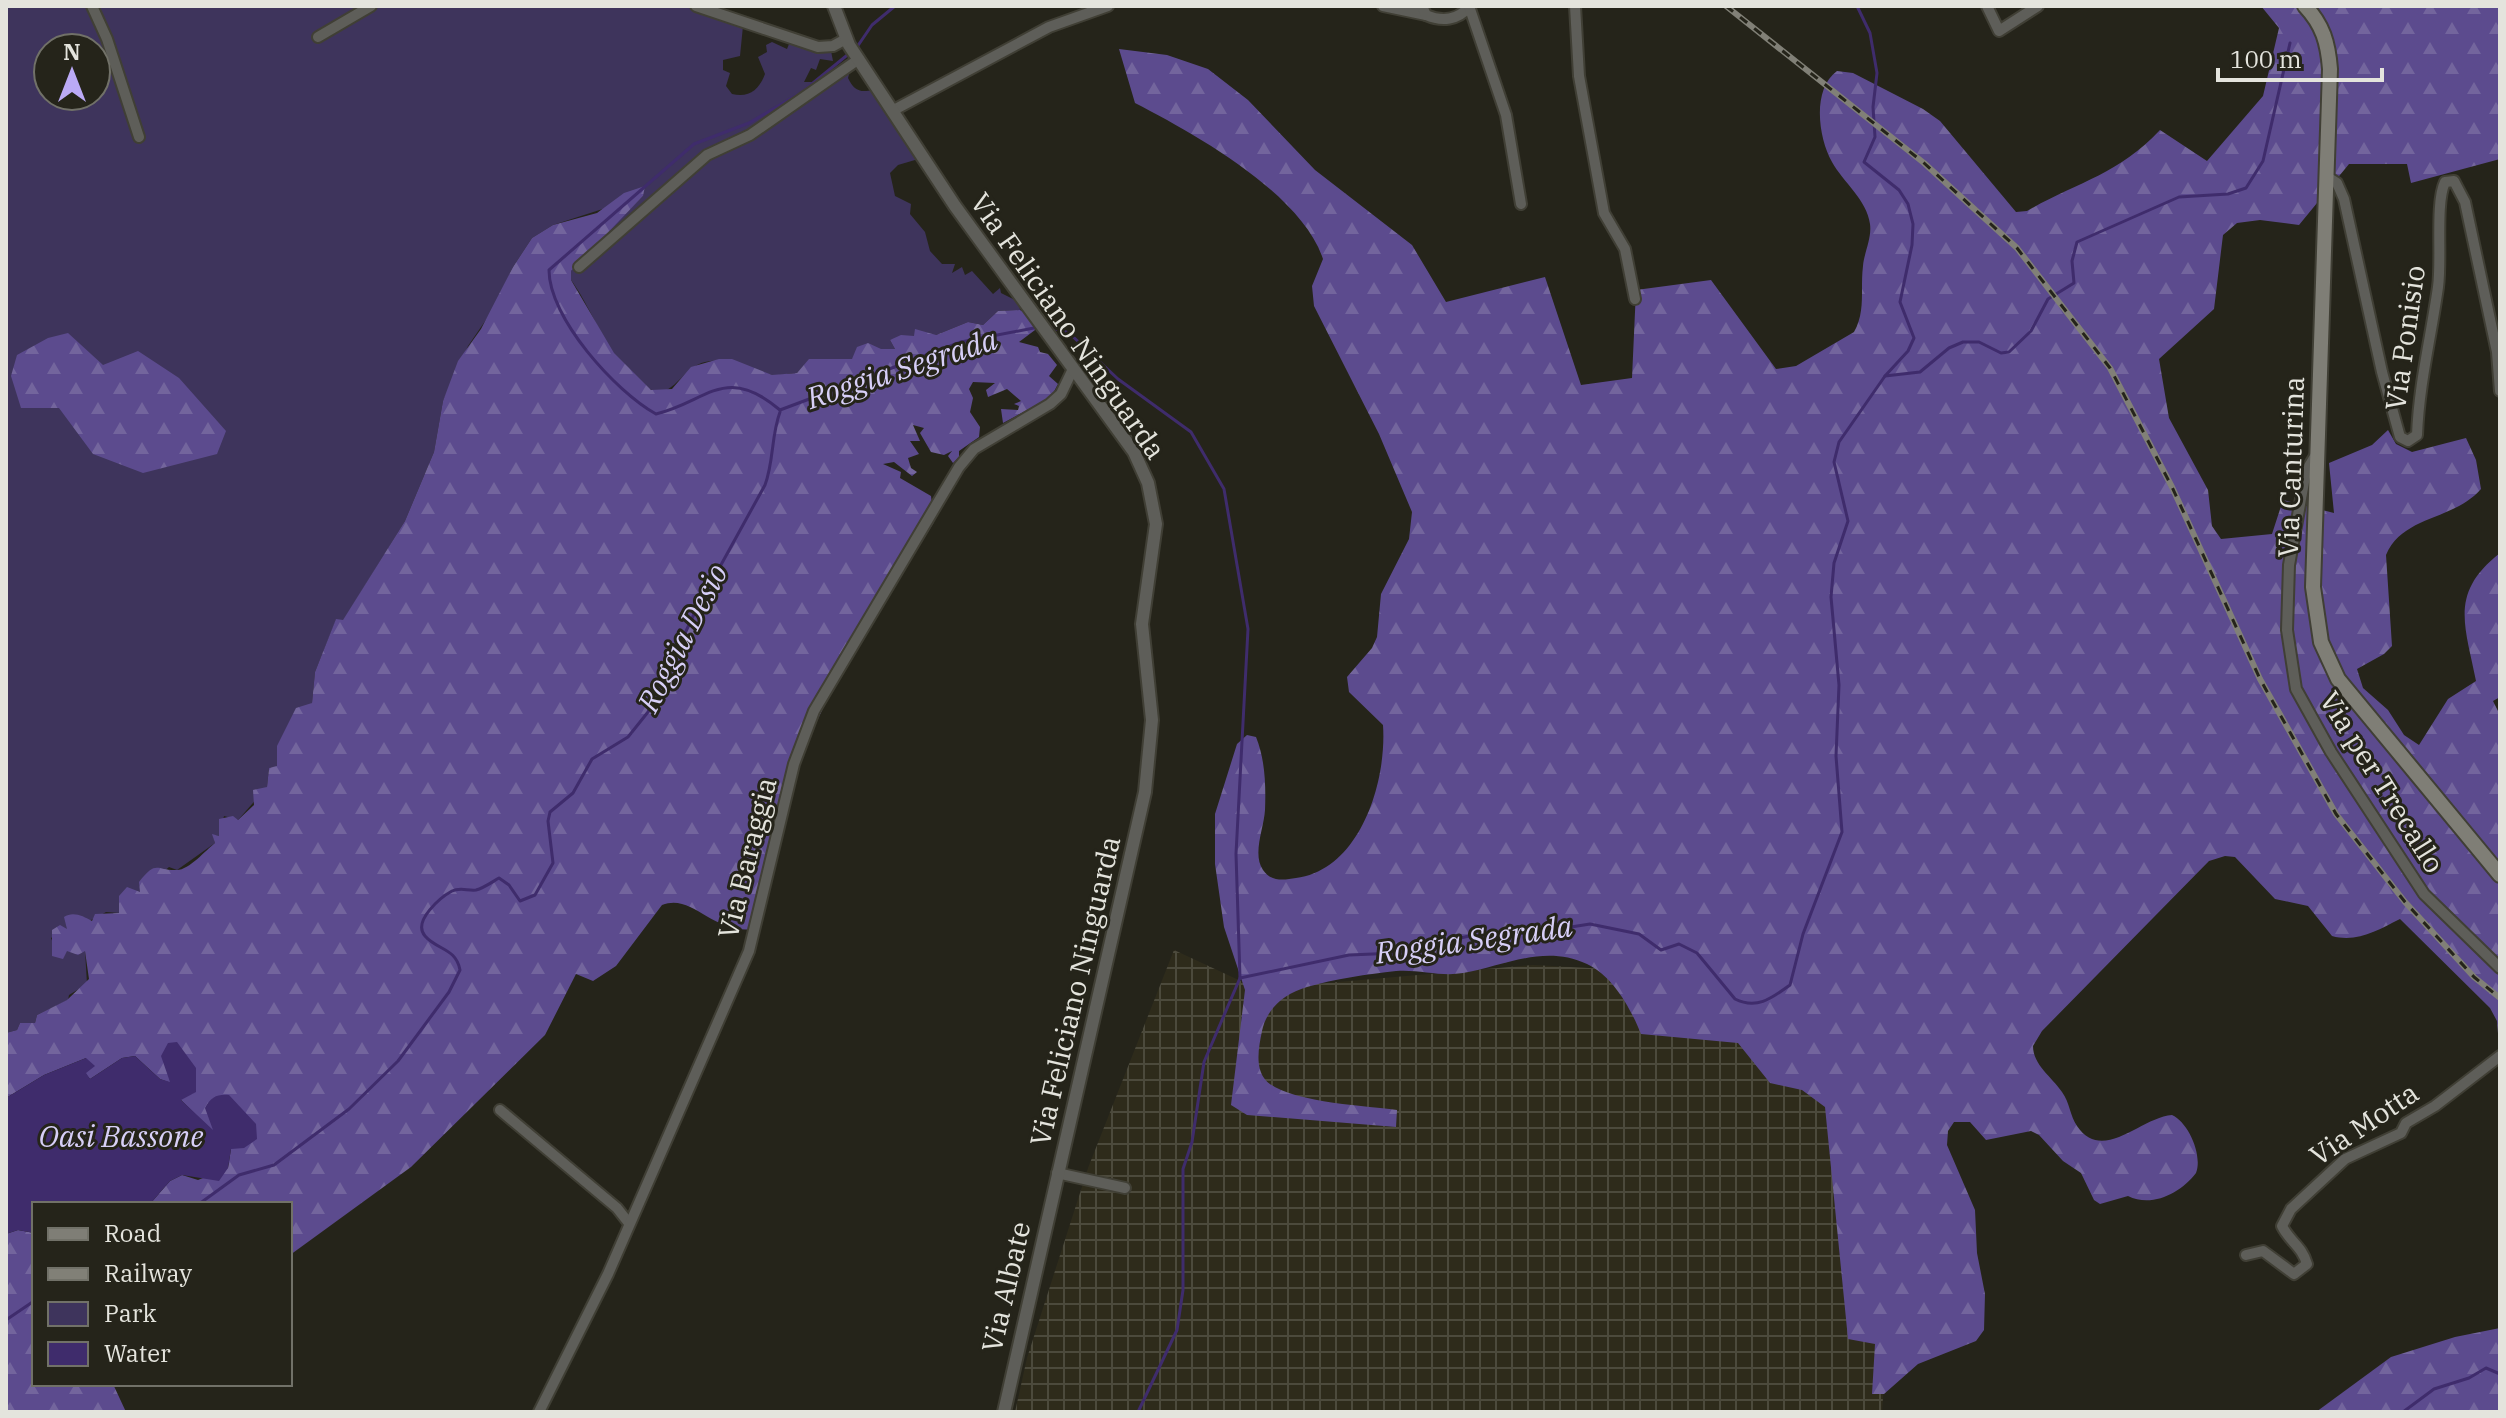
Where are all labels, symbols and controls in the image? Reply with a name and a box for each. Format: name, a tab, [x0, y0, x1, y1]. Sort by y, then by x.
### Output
north arrow	[32, 32, 112, 112]
scale bar	[2218, 32, 2382, 82]
text: N	[63, 37, 81, 66]
text: 100 m	[2230, 43, 2302, 75]
street label: Via Feliciano Ninguarda	[962, 185, 1174, 466]
street label: Via Ponisio	[2376, 263, 2433, 413]
water label: Roggia Segrada	[800, 318, 1003, 417]
street label: Via Canturina	[2269, 376, 2312, 558]
water label: Roggia Desio	[627, 557, 736, 719]
street label: Via per Trecallo	[2312, 684, 2453, 880]
street label: Via Baraggia	[709, 773, 784, 942]
street label: Via Feliciano Ninguarda	[1021, 832, 1128, 1150]
water label: Roggia Segrada	[1372, 905, 1575, 972]
street label: Via Motta	[2302, 1074, 2425, 1173]
water label: Oasi Bassone	[38, 1116, 204, 1155]
legend	[32, 1202, 292, 1386]
text: Road	[104, 1217, 161, 1249]
street label: Via Albate	[973, 1218, 1038, 1356]
text: Railway	[104, 1257, 192, 1289]
text: Park	[104, 1297, 156, 1329]
text: Water	[104, 1337, 171, 1369]

